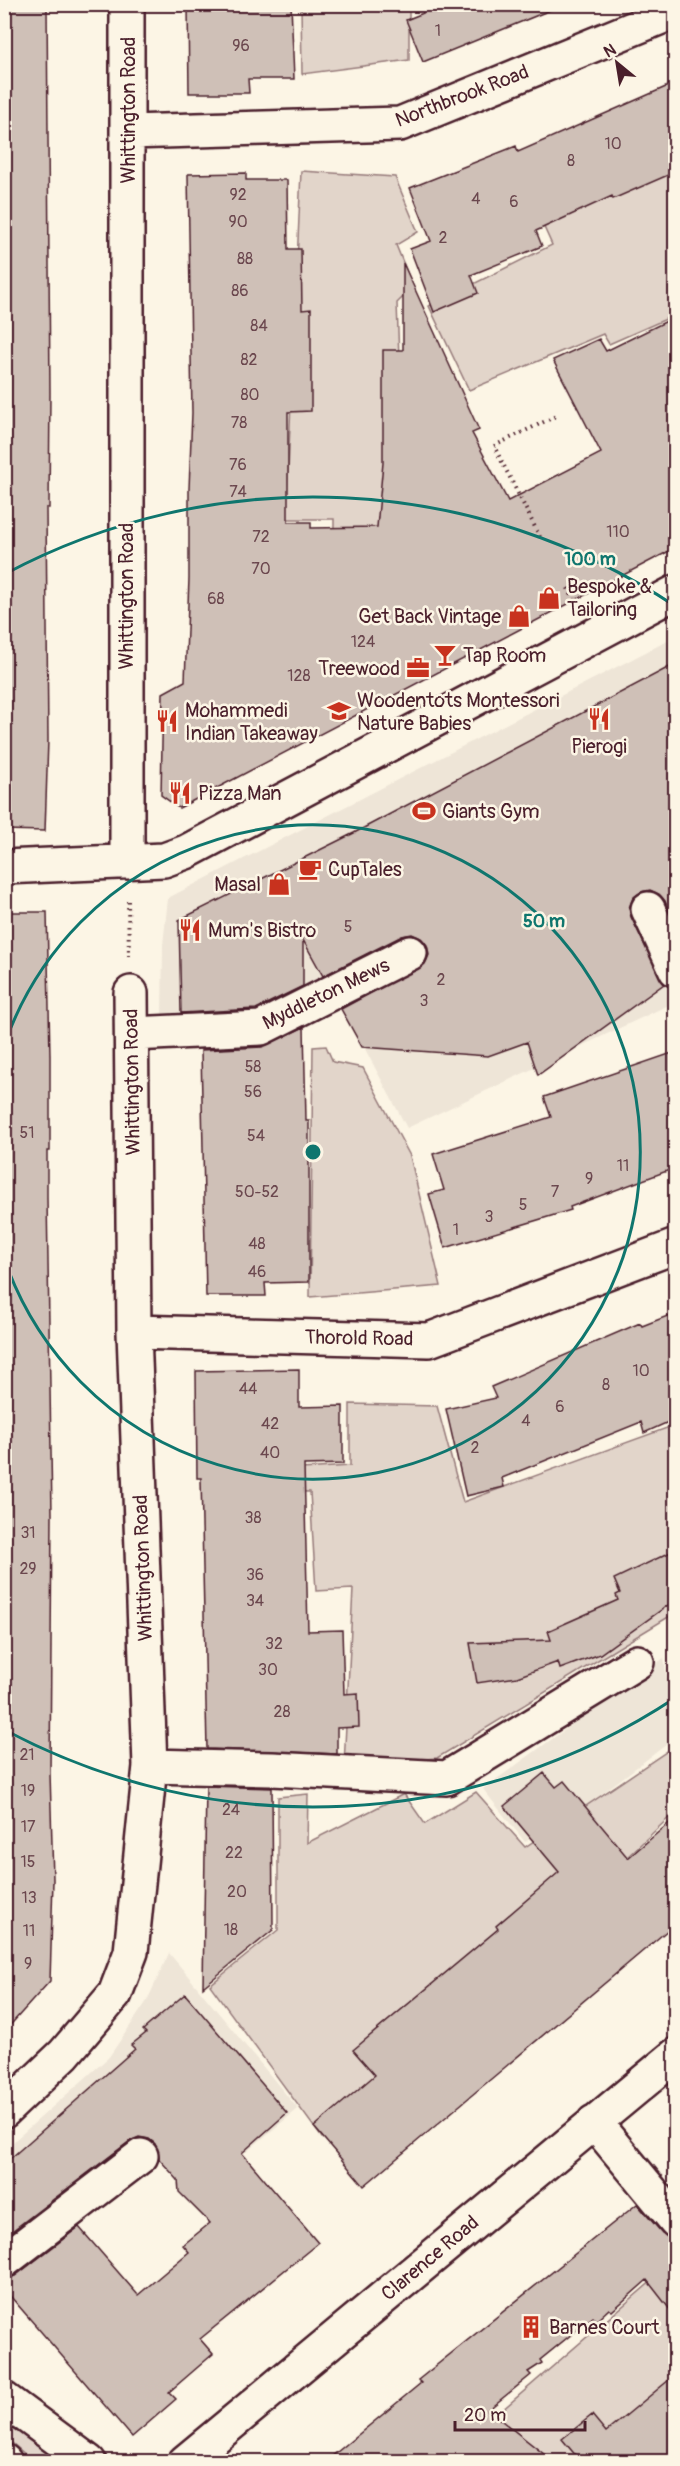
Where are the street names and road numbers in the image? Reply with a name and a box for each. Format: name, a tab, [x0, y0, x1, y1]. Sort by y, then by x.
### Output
street label: Whittington Road	[116, 37, 141, 183]
street label: Northbrook Road	[392, 59, 532, 133]
street label: Whittington Road	[114, 523, 139, 669]
street label: Myddleton Mews	[258, 952, 394, 1036]
street label: Whittington Road	[118, 1008, 146, 1156]
street label: Thorold Road	[304, 1325, 414, 1351]
street label: Whittington Road	[128, 1494, 158, 1642]
street label: Clarence Road	[376, 2210, 484, 2306]

